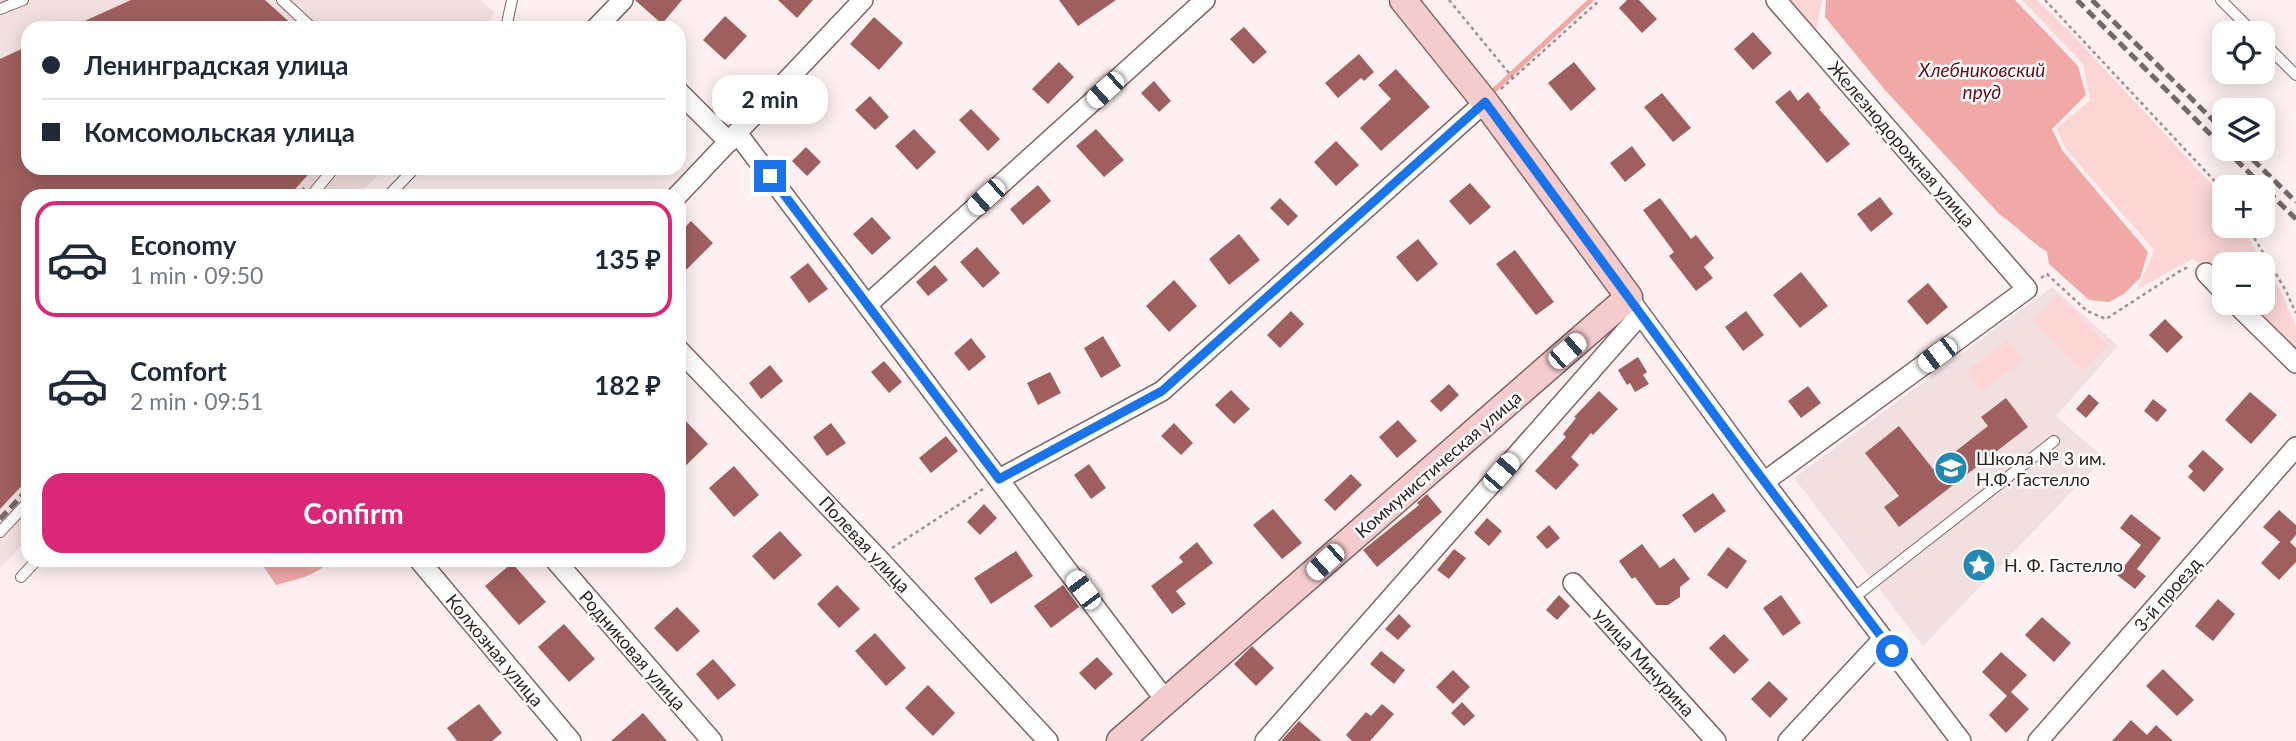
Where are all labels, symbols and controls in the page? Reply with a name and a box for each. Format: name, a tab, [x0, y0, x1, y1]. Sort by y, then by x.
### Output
map controls	[2212, 21, 2275, 315]
button: locate	[2212, 21, 2275, 84]
text: Ленинградская улица	[84, 49, 349, 81]
street label: Железнодорожная улица	[1824, 57, 1980, 231]
water label: Хлебниковский пруд	[1918, 58, 2045, 103]
car	[1083, 68, 1128, 112]
callout: 2 min	[712, 74, 828, 124]
text: 2 min	[741, 85, 799, 113]
button: layers	[2212, 98, 2275, 161]
text: Комсомольская улица	[84, 116, 355, 148]
route end	[754, 160, 786, 192]
car	[964, 175, 1009, 219]
button: +	[2212, 175, 2275, 238]
icon: car	[46, 228, 109, 291]
text: Economy	[130, 229, 236, 261]
text: 135 ₽	[594, 243, 661, 275]
button: −	[2212, 252, 2275, 315]
text: 1 min · 09:50	[130, 261, 263, 289]
car	[1545, 329, 1590, 373]
car	[1914, 334, 1961, 376]
icon: car	[46, 354, 109, 417]
text: Comfort	[130, 355, 227, 387]
text: 182 ₽	[594, 369, 661, 401]
street label: Коммунистическая улица	[1350, 386, 1526, 542]
text: 2 min · 09:51	[130, 387, 263, 415]
place label: Школа № 3 им. Н.Ф. Гастелло	[1976, 447, 2106, 490]
car	[1480, 449, 1523, 495]
school or university icon: Школа № 3 им. Н.Ф. Гастелло	[1932, 449, 1970, 487]
button: Confirm	[42, 473, 665, 553]
street label: Полевая улица	[815, 491, 915, 597]
car	[1303, 540, 1348, 584]
place icon: Н. Ф. Гастелло	[1960, 546, 1998, 584]
street label: 3-й проезд	[2129, 552, 2205, 636]
place label: Н. Ф. Гастелло	[2004, 554, 2123, 576]
car	[1062, 567, 1105, 613]
street label: Родниковая улица	[575, 586, 691, 714]
street label: Колхозная улица	[441, 589, 549, 711]
street label: улица Мичурина	[1590, 603, 1700, 721]
route start	[1876, 635, 1908, 667]

